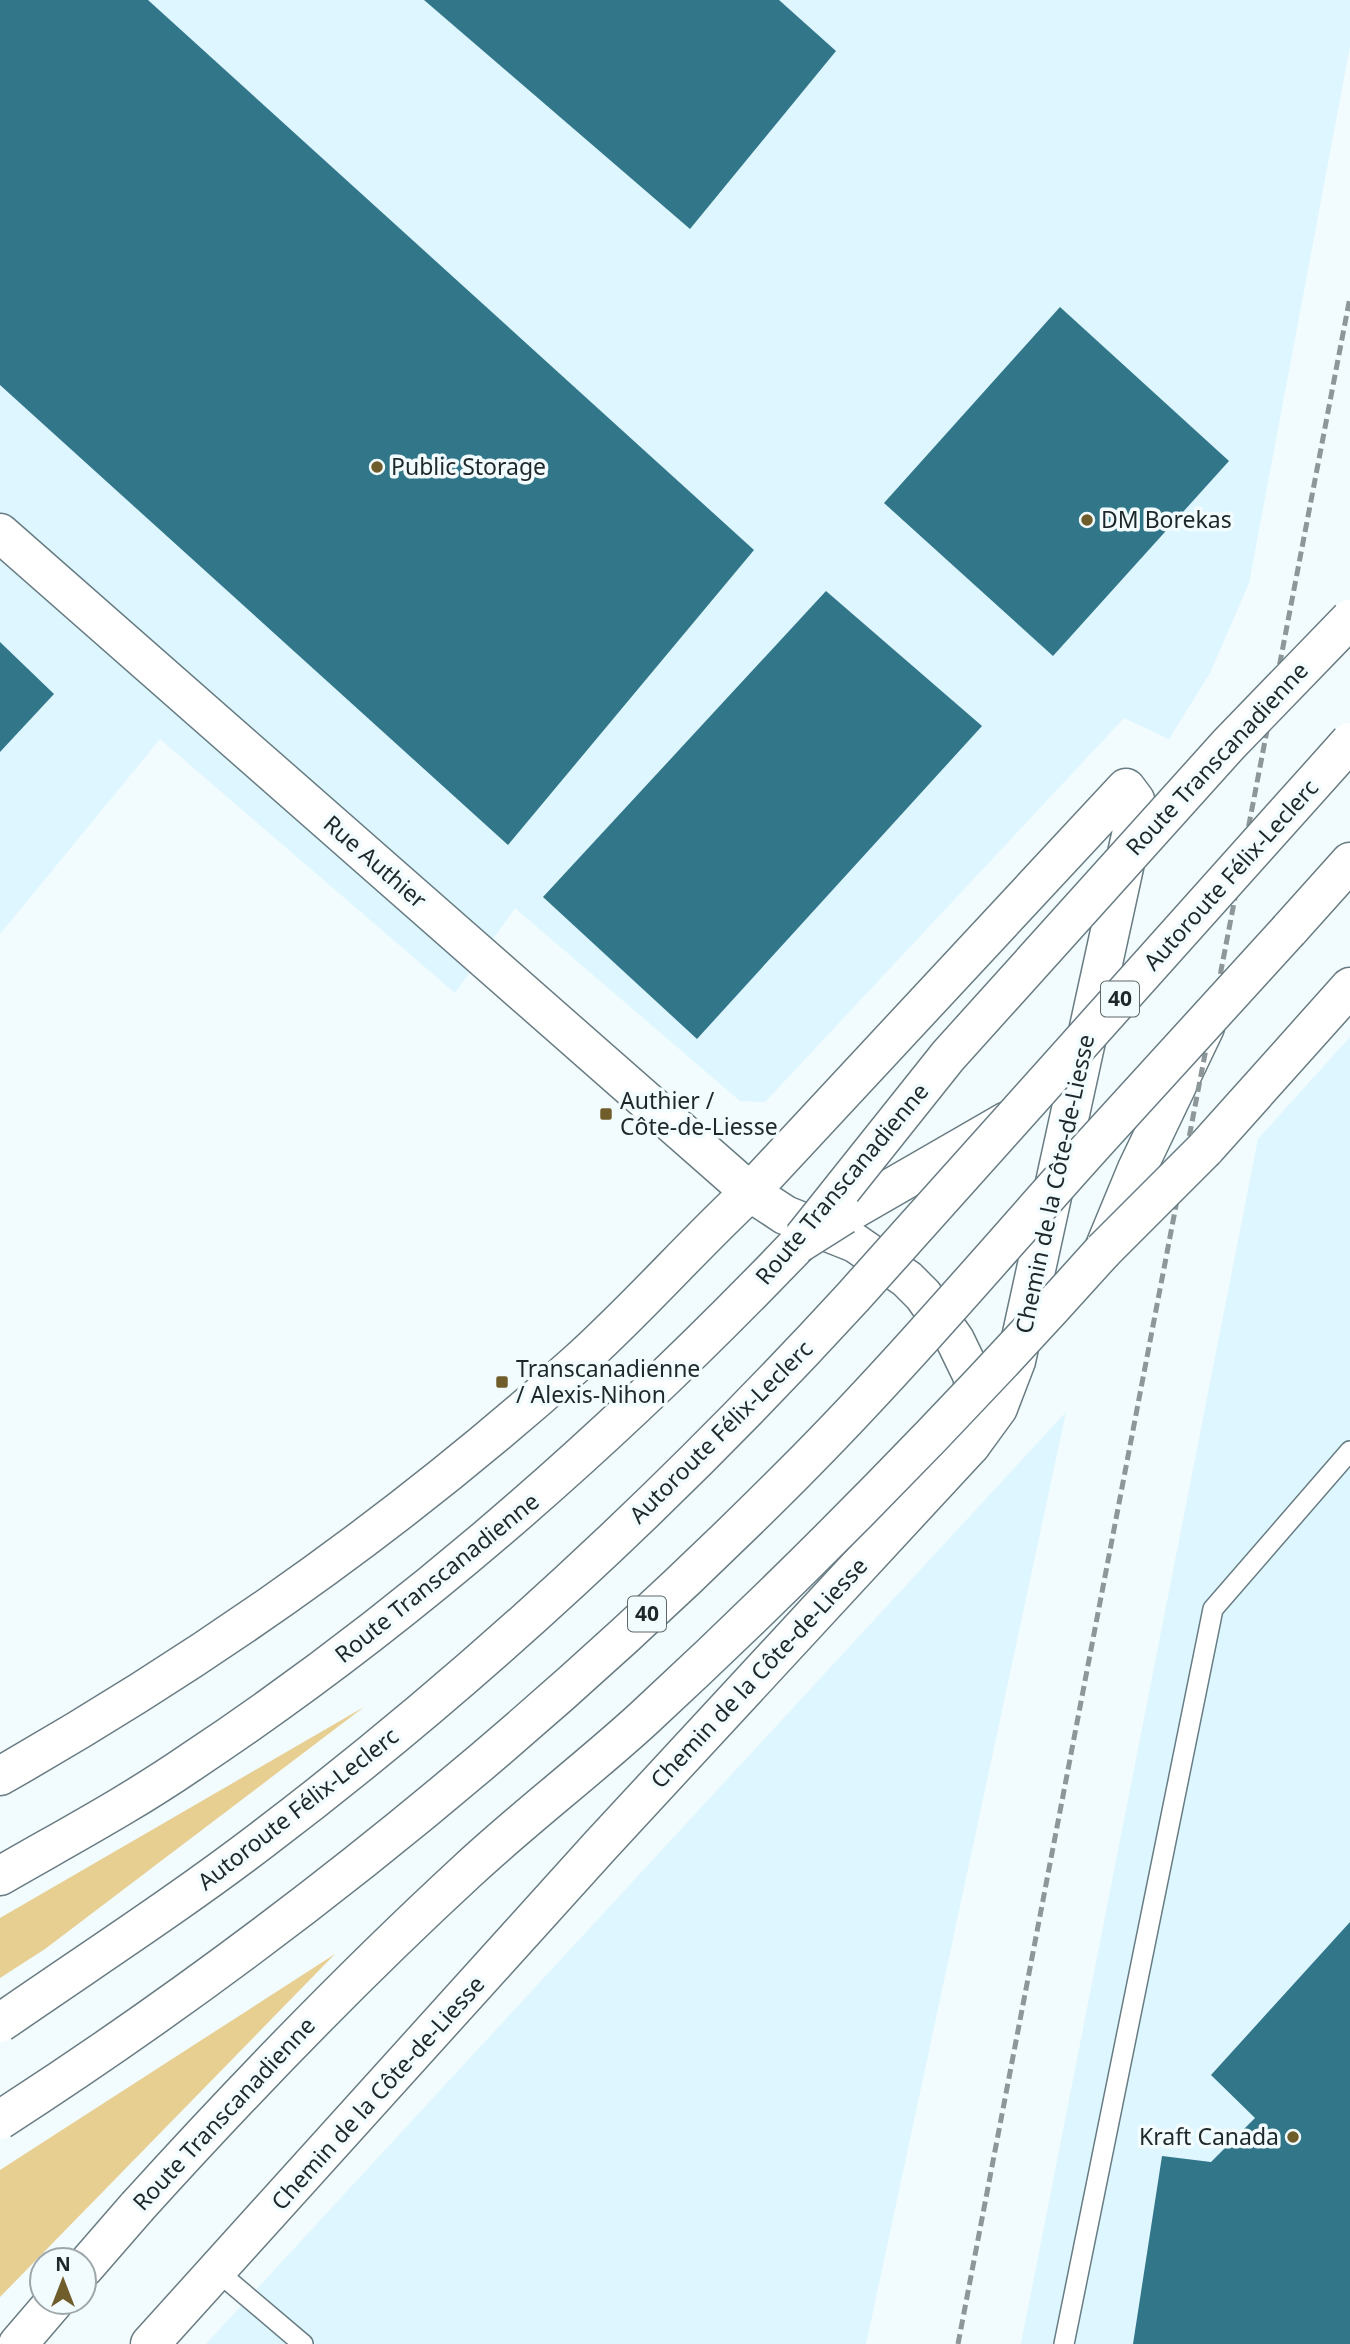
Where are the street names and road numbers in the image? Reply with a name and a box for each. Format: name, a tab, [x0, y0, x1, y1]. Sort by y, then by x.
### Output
street label: Route Transcanadienne	[1118, 655, 1315, 862]
street label: Autoroute Félix-Leclerc	[1136, 772, 1325, 977]
street label: Rue Authier	[317, 807, 435, 915]
road number: 40	[1101, 982, 1139, 1016]
street label: Chemin de la Côte-de-Liesse	[1007, 1031, 1101, 1336]
street label: Route Transcanadienne	[747, 1076, 935, 1291]
street label: Autoroute Félix-Leclerc	[622, 1333, 819, 1530]
street label: Route Transcanadienne	[328, 1485, 545, 1670]
street label: Chemin de la Côte-de-Liesse	[643, 1550, 874, 1795]
road number: 40	[628, 1596, 666, 1632]
street label: Autoroute Félix-Leclerc	[190, 1720, 405, 1897]
street label: Chemin de la Côte-de-Liesse	[263, 1968, 491, 2216]
street label: Route Transcanadienne	[125, 2010, 322, 2217]

